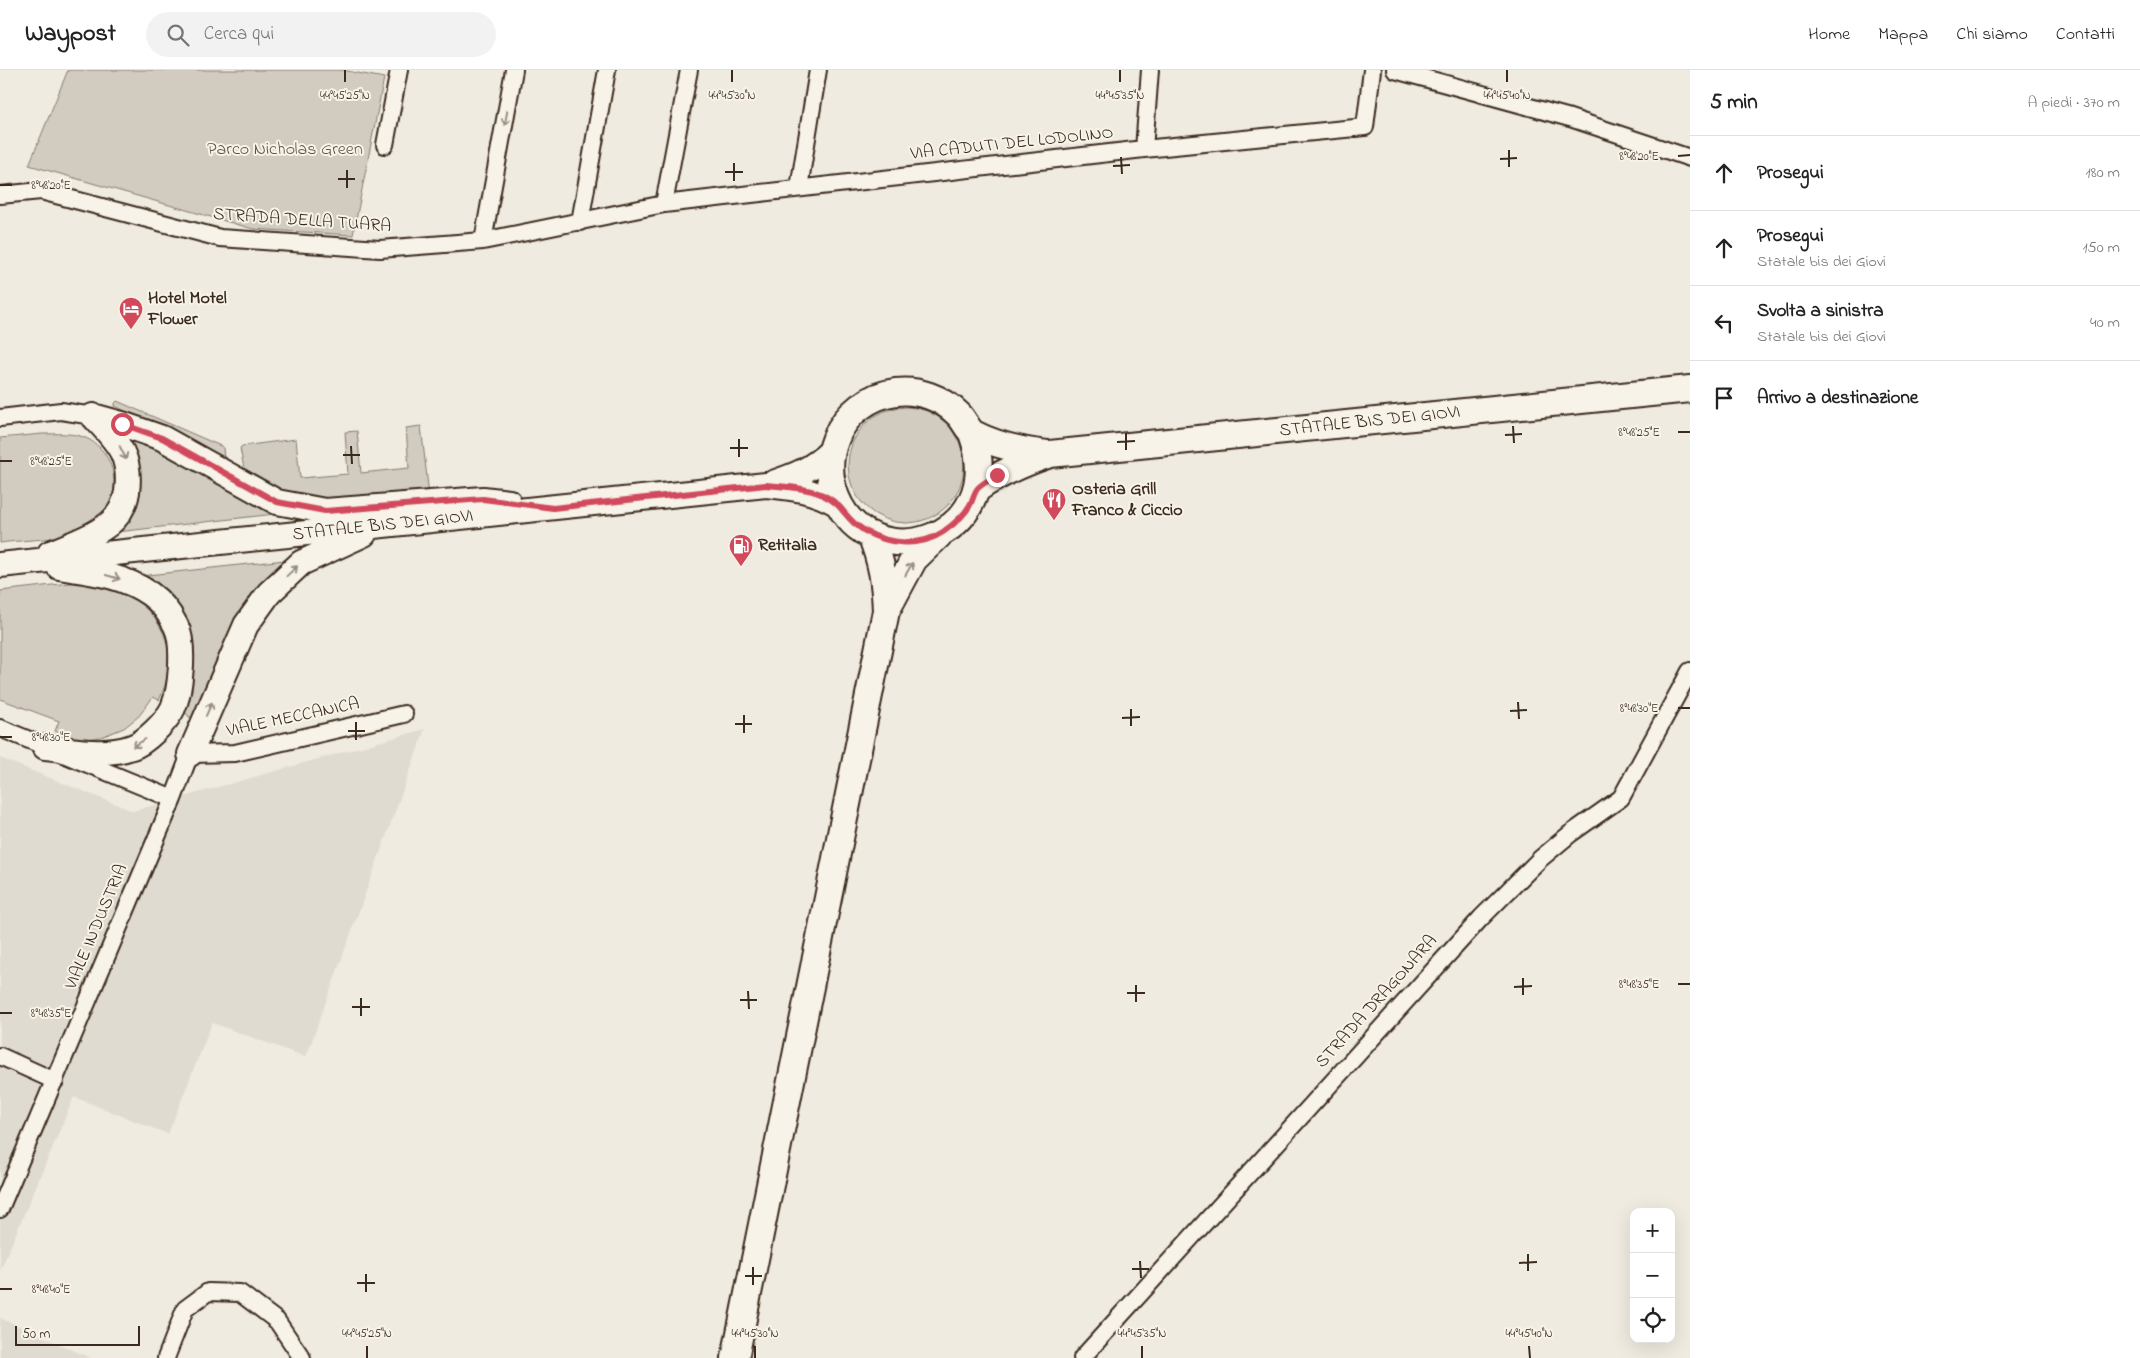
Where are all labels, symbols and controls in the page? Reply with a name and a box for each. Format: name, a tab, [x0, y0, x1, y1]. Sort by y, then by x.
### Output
search box	[146, 12, 496, 57]
text: Waypost	[25, 17, 116, 52]
icon: search	[164, 21, 192, 49]
text: Cerca qui	[204, 21, 274, 48]
text: Home	[1808, 22, 1850, 48]
text: Mappa	[1878, 22, 1928, 48]
text: Chi siamo	[1956, 22, 2028, 48]
text: Contatti	[2056, 22, 2115, 48]
text: 44°45'25"N	[320, 87, 370, 105]
text: 44°45'30"N	[708, 87, 756, 105]
text: 44°45'35"N	[1096, 87, 1144, 105]
text: 44°45'40"N	[1483, 87, 1531, 105]
text: 5 min	[1710, 88, 1758, 118]
text: A piedi · 370 m	[2028, 91, 2120, 115]
one-way arrow	[500, 110, 510, 126]
street label: VIA CADUTI DEL LODOLINO	[908, 120, 1115, 168]
park label: Parco Nicholas Green	[207, 137, 363, 163]
text: 8°48'20"E	[1619, 148, 1659, 166]
icon: ahead	[1710, 159, 1738, 187]
text: Prosegui	[1757, 160, 1824, 187]
text: 180 m	[2086, 161, 2120, 185]
text: 8°48'20"E	[31, 177, 71, 195]
street label: STRADA DELLA TUARA	[212, 202, 392, 240]
text: Prosegui	[1757, 223, 1824, 250]
icon: ahead	[1710, 234, 1738, 262]
text: 150 m	[2082, 236, 2120, 260]
text: Statale bis dei Giovi	[1757, 250, 1886, 274]
place label: Hotel Motel Flower	[147, 286, 227, 333]
hotel icon: Hotel Motel Flower	[118, 296, 144, 330]
text: Svolta a sinistra	[1757, 298, 1884, 325]
icon: left	[1710, 309, 1738, 337]
text: 40 m	[2090, 311, 2120, 335]
text: Statale bis dei Giovi	[1757, 325, 1886, 349]
icon: arrive	[1710, 384, 1738, 412]
text: Arrivo a destinazione	[1757, 385, 1918, 412]
street label: STATALE BIS DEI GIOVI	[1278, 400, 1462, 444]
route start	[111, 413, 134, 436]
text: 8°48'25"E	[1618, 424, 1660, 442]
one-way arrow	[119, 445, 128, 460]
text: 8°48'25"E	[30, 453, 72, 471]
route end	[986, 464, 1009, 487]
place label: Osteria Grill Franco & Ciccio	[1071, 477, 1183, 524]
restaurant icon: Osteria Grill Franco & Ciccio	[1041, 487, 1067, 521]
street label: STATALE BIS DEI GIOVI	[291, 504, 475, 548]
fuel station icon: Retitalia	[728, 533, 754, 567]
place label: Retitalia	[758, 533, 817, 559]
one-way arrow	[904, 562, 914, 576]
one-way arrow	[285, 565, 298, 577]
one-way arrow	[104, 572, 120, 582]
street label: VIALE MECCANICA	[223, 691, 362, 745]
text: 8°48'30"E	[1620, 700, 1658, 718]
one-way arrow	[205, 702, 215, 717]
text: 8°48'30"E	[32, 729, 70, 747]
one-way arrow	[132, 738, 146, 748]
street label: VIALE INDUSTRIA	[58, 860, 135, 995]
street label: STRADA DRAGONARA	[1310, 929, 1444, 1075]
text: 8°48'35"E	[1619, 976, 1659, 994]
text: 8°48'35"E	[31, 1005, 71, 1023]
map controls	[1630, 1208, 1675, 1343]
button: +	[1630, 1208, 1675, 1253]
button: −	[1630, 1253, 1675, 1298]
text: 8°48'40"E	[32, 1281, 70, 1299]
button: locate	[1630, 1298, 1675, 1343]
scale bar	[15, 1323, 140, 1346]
text: 50 m	[22, 1324, 50, 1345]
text: 44°45'25"N	[342, 1325, 392, 1343]
text: 44°45'30"N	[731, 1325, 779, 1343]
text: 44°45'35"N	[1118, 1325, 1166, 1343]
text: 44°45'40"N	[1505, 1325, 1553, 1343]

